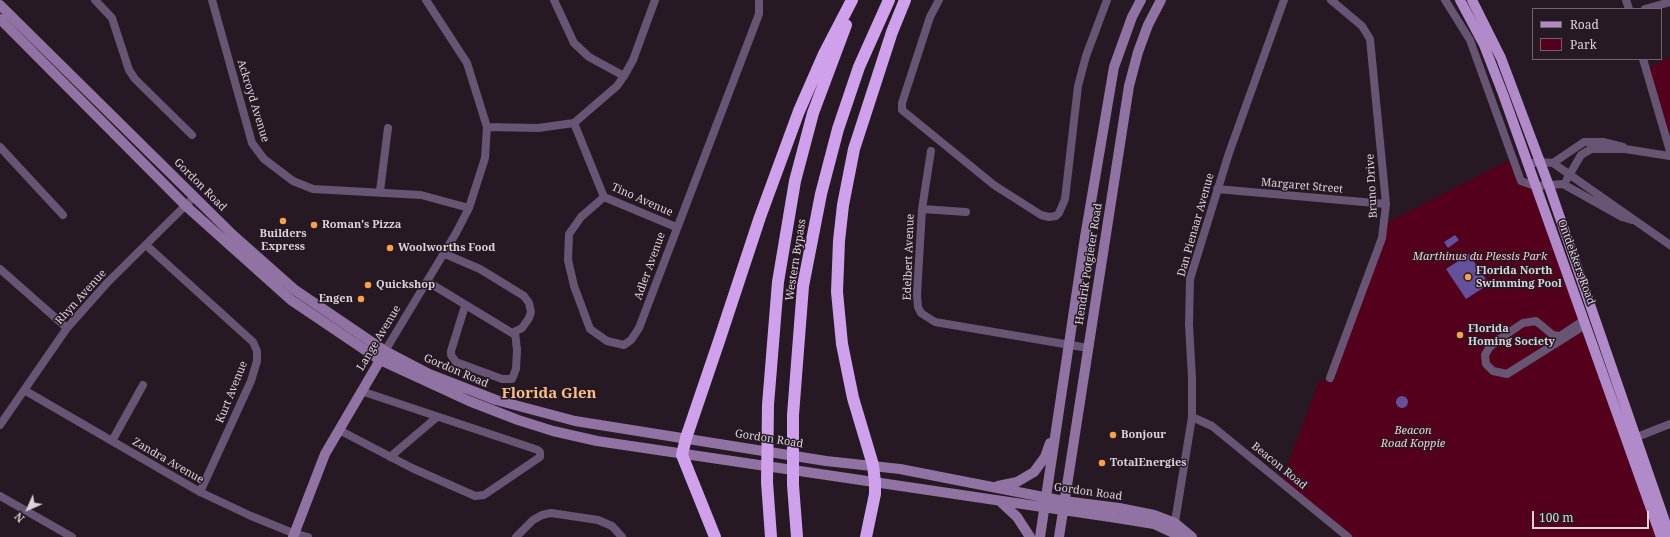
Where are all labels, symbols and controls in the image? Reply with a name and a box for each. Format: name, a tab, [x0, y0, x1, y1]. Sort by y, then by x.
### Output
legend	[1532, 8, 1662, 60]
text: Road	[1570, 16, 1599, 33]
text: Park	[1570, 36, 1597, 53]
street label: Ackroyd Avenue	[234, 58, 272, 144]
street label: Bruno Drive	[1364, 153, 1380, 219]
street label: Gordon Road	[171, 156, 229, 214]
street label: Dan Pienaar Avenue	[1175, 172, 1217, 278]
street label: Margaret Street	[1260, 176, 1344, 196]
street label: Tino Avenue	[609, 181, 675, 219]
street label: Hendrik Potgieter Road	[1073, 202, 1105, 326]
street label: Edelbert Avenue	[901, 213, 917, 301]
marker: Builders Express	[278, 216, 288, 226]
place label: Roman's Pizza	[322, 218, 401, 232]
street label: Western Bypass	[783, 218, 809, 302]
street label: Ontdekkers Road	[1554, 218, 1598, 306]
marker: Roman's Pizza	[309, 220, 319, 230]
place label: Builders Express	[260, 227, 306, 253]
street label: Adler Avenue	[632, 230, 668, 302]
place label: Woolworths Food	[398, 241, 495, 255]
marker: Woolworths Food	[385, 243, 395, 253]
park label: Marthinus du Plessis Park	[1413, 250, 1547, 264]
place label: Florida North Swimming Pool	[1476, 264, 1562, 290]
street label: Rhyn Avenue	[53, 267, 109, 327]
marker: Florida North Swimming Pool	[1463, 272, 1473, 282]
place label: Quickshop	[376, 278, 435, 292]
marker: Quickshop	[363, 280, 373, 290]
place label: Engen	[319, 292, 353, 306]
marker: Engen	[356, 294, 366, 304]
street label: Lange Avenue	[354, 303, 404, 373]
place label: Florida Homing Society	[1468, 322, 1555, 348]
marker: Florida Homing Society	[1455, 330, 1465, 340]
street label: Gordon Road	[422, 351, 490, 391]
street label: Kurt Avenue	[214, 359, 250, 425]
district label: Florida Glen	[502, 385, 596, 403]
park label: Beacon Road Koppie	[1381, 424, 1445, 450]
street label: Gordon Road	[734, 427, 804, 451]
place label: Bonjour	[1121, 428, 1166, 442]
marker: Bonjour	[1108, 430, 1118, 440]
street label: Zandra Avenue	[130, 435, 206, 487]
street label: Beacon Road	[1249, 440, 1309, 492]
place label: TotalEnergies	[1110, 456, 1187, 470]
marker: TotalEnergies	[1097, 458, 1107, 468]
street label: Gordon Road	[1053, 481, 1123, 503]
north arrow	[8, 489, 48, 529]
scale bar	[1534, 503, 1651, 529]
text: N	[11, 509, 28, 526]
text: 100 m	[1539, 509, 1574, 526]

